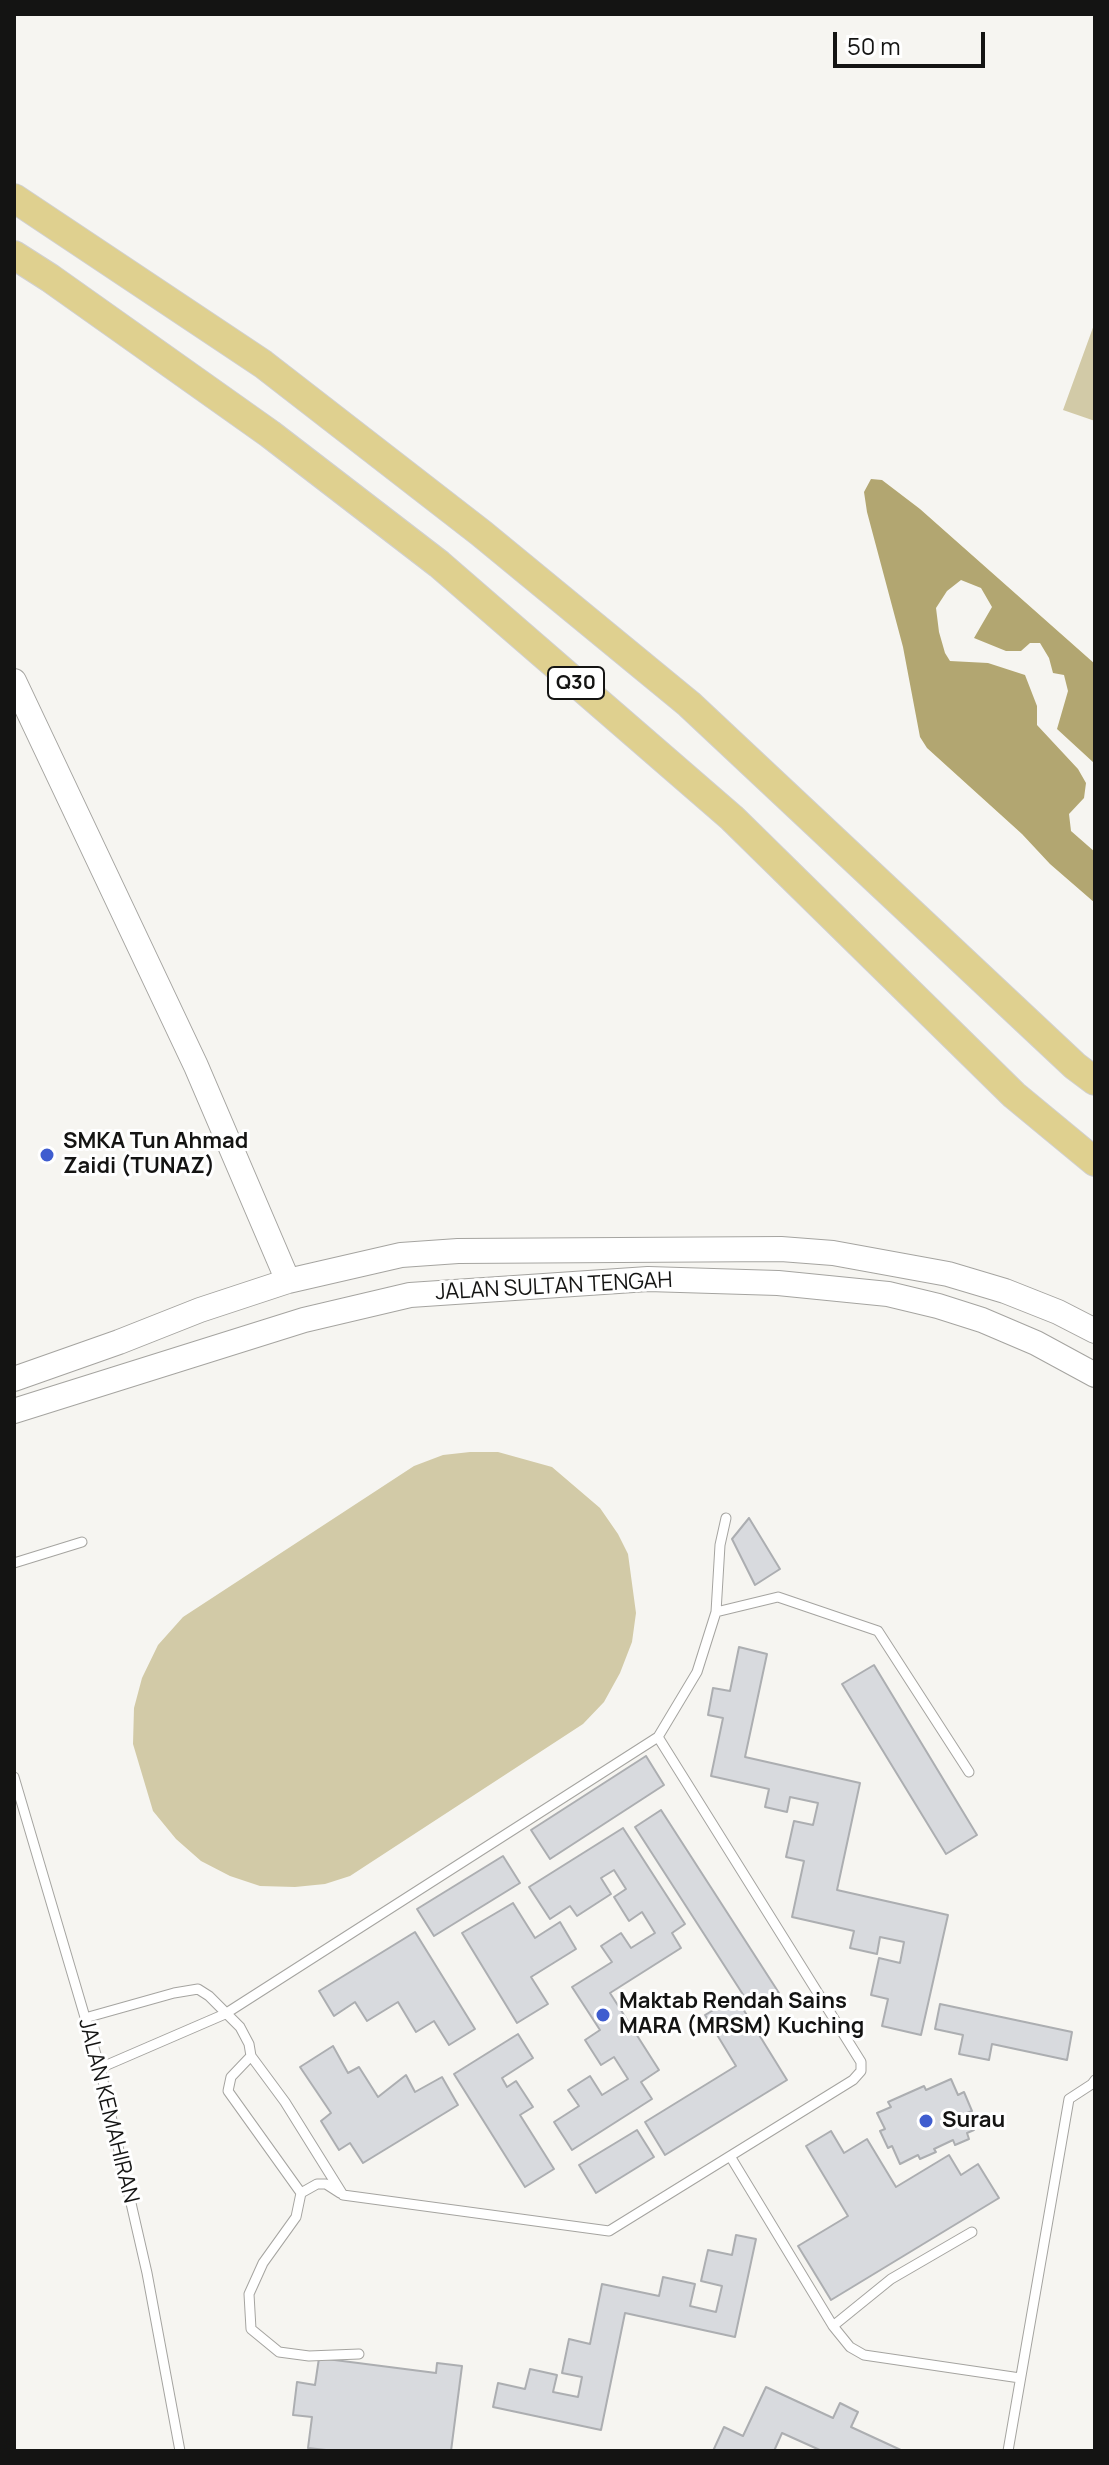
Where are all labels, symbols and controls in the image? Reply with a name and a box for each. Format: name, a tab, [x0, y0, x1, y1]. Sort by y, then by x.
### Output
scale bar	[837, 16, 989, 66]
text: 50 m	[847, 29, 901, 62]
road number: Q30	[548, 667, 604, 699]
place label: SMKA Tun Ahmad Zaidi (TUNAZ)	[63, 1129, 248, 1180]
marker: SMKA Tun Ahmad Zaidi (TUNAZ)	[38, 1146, 56, 1164]
street label: JALAN SULTAN TENGAH	[435, 1268, 673, 1306]
place label: Maktab Rendah Sains MARA (MRSM) Kuching	[619, 1989, 864, 2040]
marker: Maktab Rendah Sains MARA (MRSM) Kuching	[594, 2006, 612, 2024]
street label: JALAN KEMAHIRAN	[72, 2016, 144, 2206]
place label: Surau	[942, 2108, 1005, 2134]
marker: Surau	[917, 2112, 935, 2130]

